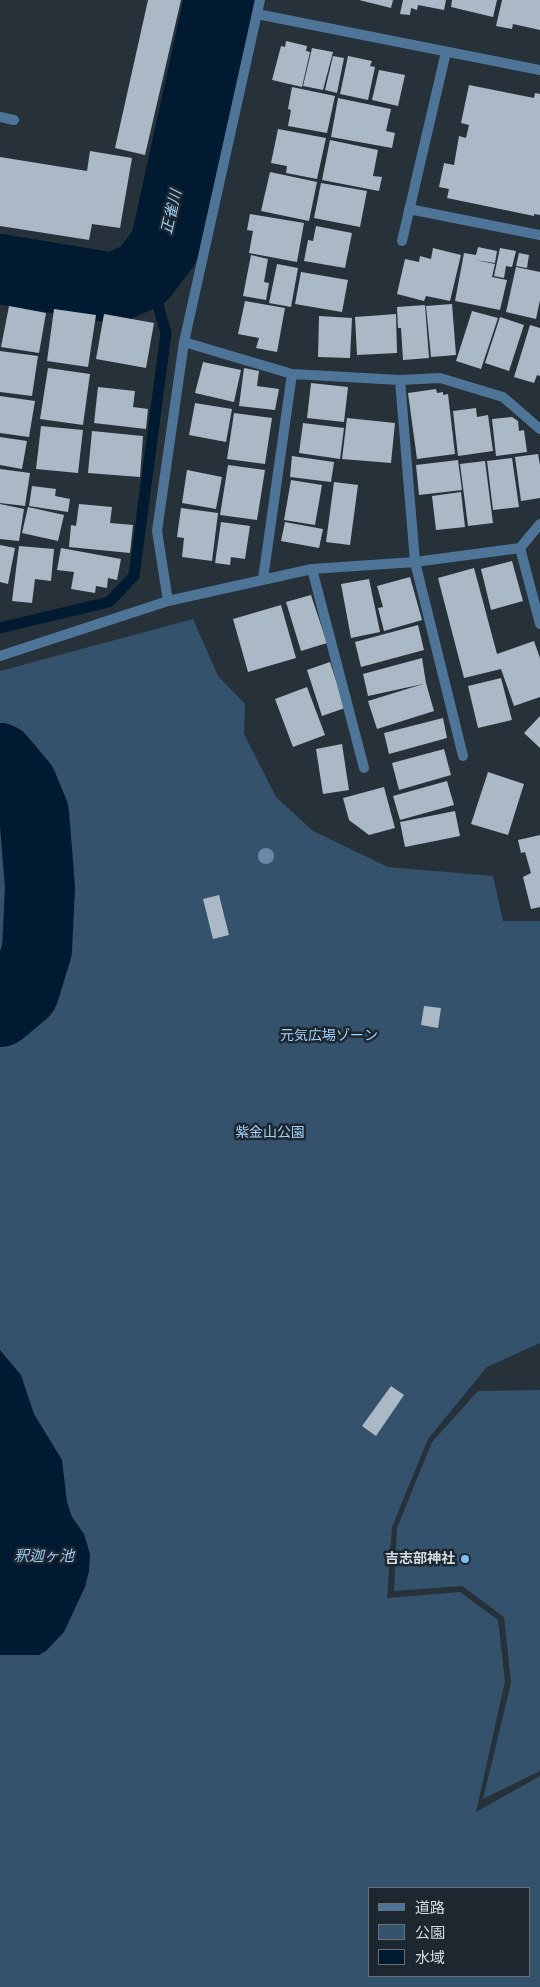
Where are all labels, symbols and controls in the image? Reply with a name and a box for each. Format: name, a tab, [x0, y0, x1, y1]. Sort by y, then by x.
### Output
water label: 正雀川	[158, 188, 186, 236]
park label: 元気広場ゾーン	[280, 1028, 378, 1044]
park label: 紫金山公園	[235, 1125, 305, 1141]
water label: 釈迦ヶ池	[14, 1548, 74, 1566]
place label: 吉志部神社	[385, 1551, 455, 1567]
marker: 吉志部神社	[459, 1553, 471, 1565]
legend	[368, 1887, 530, 1977]
text: 道路	[415, 1897, 445, 1917]
text: 公園	[415, 1922, 445, 1942]
text: 水域	[415, 1947, 445, 1967]

